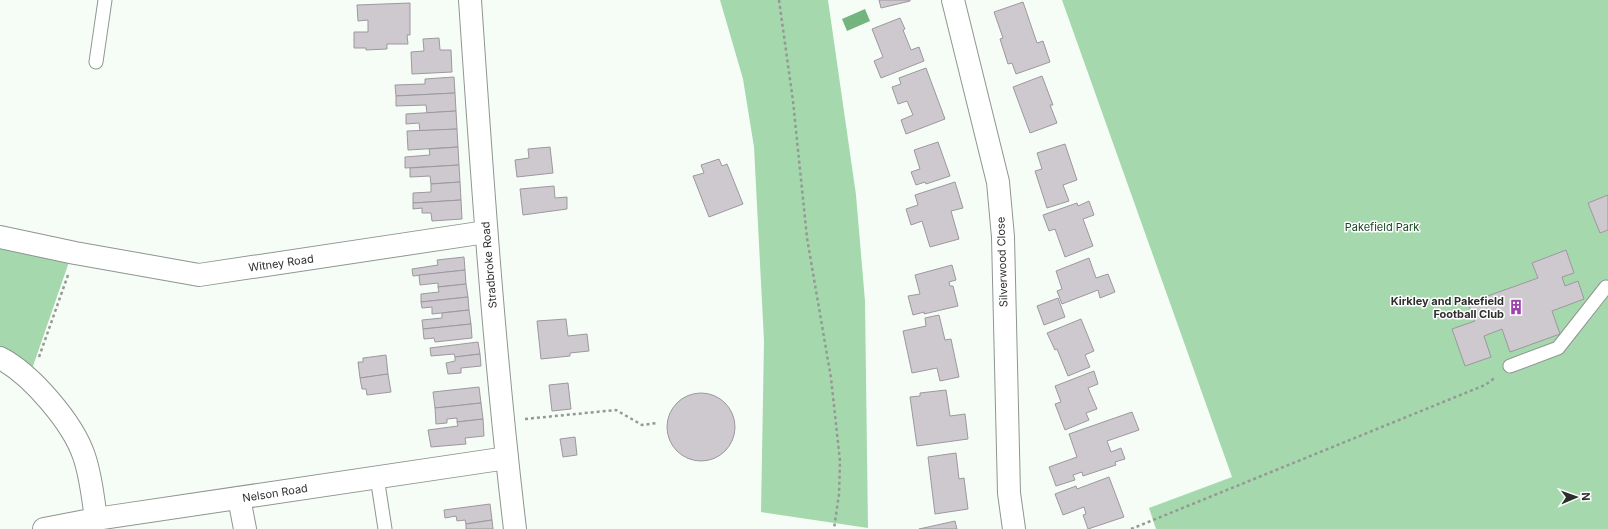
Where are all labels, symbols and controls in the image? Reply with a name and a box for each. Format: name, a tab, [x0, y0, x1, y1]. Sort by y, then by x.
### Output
street label: Silverwood Close	[993, 217, 1011, 307]
park label: Pakefield Park	[1345, 220, 1419, 234]
street label: Stradbroke Road	[478, 221, 500, 309]
street label: Witney Road	[248, 252, 314, 274]
place label: Kirkley and Pakefield Football Club	[1391, 294, 1504, 321]
building icon: Kirkley and Pakefield Football Club	[1507, 298, 1525, 316]
north arrow	[1556, 477, 1596, 517]
street label: Nelson Road	[241, 481, 309, 505]
text: N	[1579, 492, 1593, 501]

